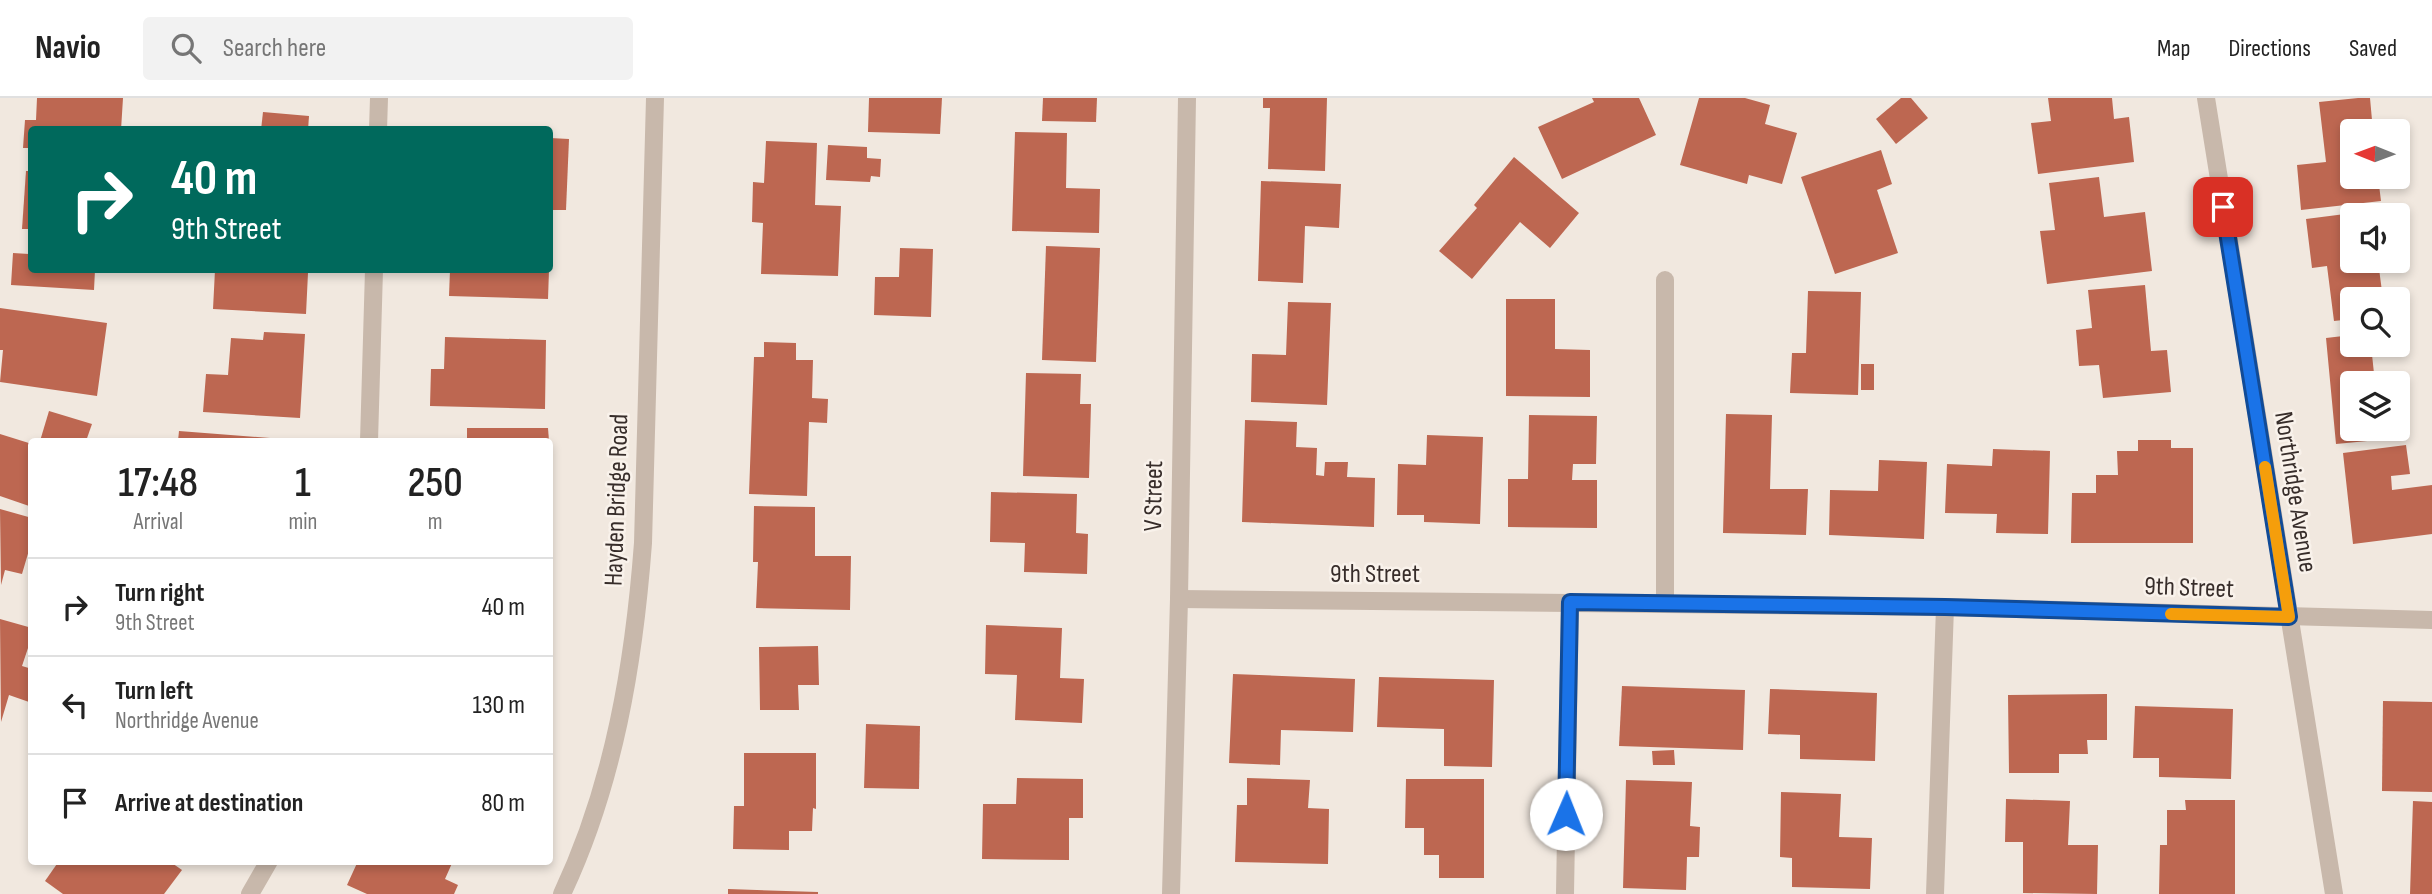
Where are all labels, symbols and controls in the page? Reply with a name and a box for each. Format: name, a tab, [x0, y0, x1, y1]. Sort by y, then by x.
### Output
search box	[143, 17, 633, 80]
text: Navio	[35, 28, 101, 68]
icon: search	[167, 29, 205, 67]
text: Search here	[223, 33, 326, 64]
text: Map	[2157, 34, 2190, 63]
text: Directions	[2228, 34, 2311, 63]
text: Saved	[2349, 34, 2397, 63]
north arrow	[2340, 119, 2410, 189]
map controls	[2340, 119, 2410, 441]
text: 40 m	[171, 150, 257, 209]
icon: right	[56, 154, 147, 245]
pin	[2193, 177, 2253, 237]
icon: arrive	[2204, 188, 2242, 226]
button: sound	[2340, 203, 2410, 273]
text: 9th Street	[171, 210, 281, 249]
button: search	[2340, 287, 2410, 357]
button: layers	[2340, 371, 2410, 441]
street label: Northridge Avenue	[2267, 409, 2323, 575]
street label: Hayden Bridge Road	[599, 413, 635, 587]
text: 17:48	[118, 458, 198, 509]
text: 1	[295, 458, 311, 509]
text: 250	[408, 458, 463, 509]
street label: V Street	[1138, 460, 1170, 532]
text: Arrival	[133, 508, 183, 536]
text: min	[288, 508, 317, 536]
text: m	[428, 508, 443, 536]
street label: 9th Street	[1330, 559, 1420, 590]
street label: 9th Street	[2144, 571, 2234, 605]
text: Turn right	[115, 578, 204, 609]
icon: right	[56, 588, 94, 626]
text: 40 m	[482, 592, 525, 623]
text: 9th Street	[115, 609, 194, 637]
text: Turn left	[115, 676, 193, 707]
icon: left	[56, 686, 94, 724]
text: 130 m	[473, 690, 525, 721]
text: Northridge Avenue	[115, 707, 259, 735]
position arrow	[1529, 777, 1603, 851]
icon: arrive	[56, 784, 94, 822]
text: Arrive at destination	[115, 788, 303, 819]
text: 80 m	[481, 788, 525, 819]

